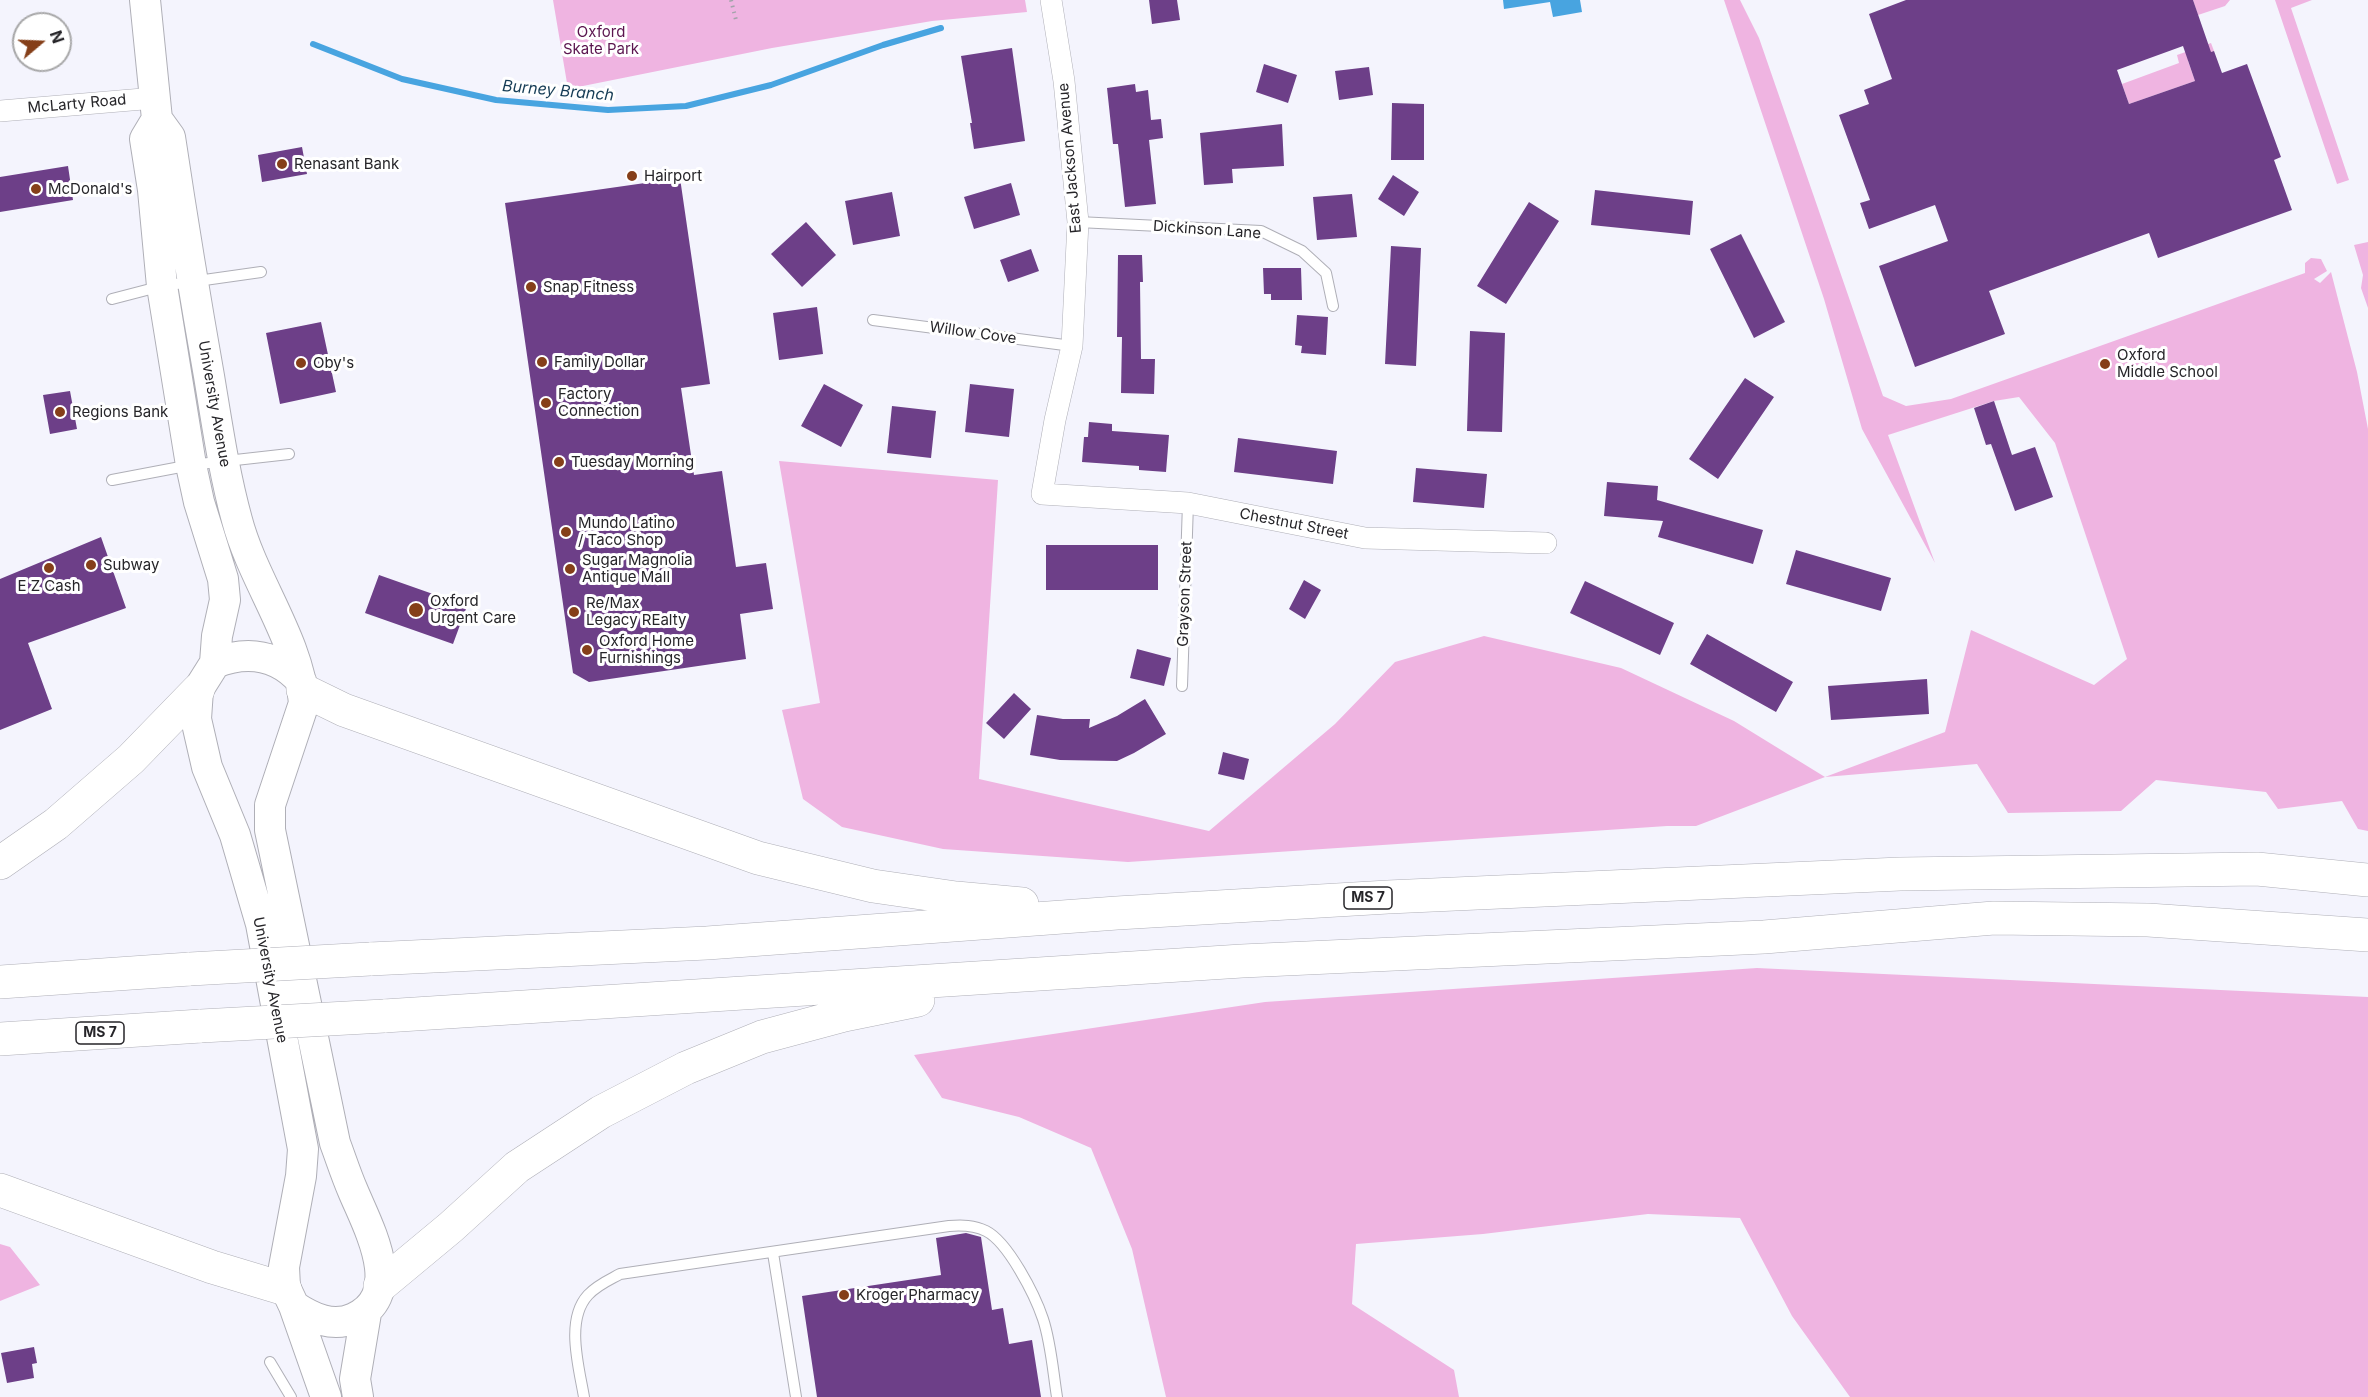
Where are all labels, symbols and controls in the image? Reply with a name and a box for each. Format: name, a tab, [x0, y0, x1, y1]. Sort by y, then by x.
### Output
north arrow	[12, 12, 72, 72]
park label: Oxford Skate Park	[563, 23, 639, 58]
text: N	[46, 28, 69, 46]
water label: Burney Branch	[501, 77, 615, 105]
street label: East Jackson Avenue	[1054, 82, 1086, 234]
street label: McLarty Road	[27, 91, 127, 117]
place label: Renasant Bank	[294, 155, 399, 173]
marker: Renasant Bank	[275, 157, 289, 171]
place label: Hairport	[644, 167, 702, 185]
marker: Hairport	[625, 169, 639, 183]
place label: McDonald's	[48, 180, 132, 198]
marker: McDonald's	[29, 182, 43, 196]
street label: Dickinson Lane	[1152, 217, 1262, 243]
place label: Snap Fitness	[543, 278, 634, 296]
marker: Snap Fitness	[524, 280, 538, 294]
street label: Willow Cove	[928, 318, 1018, 348]
street label: University Avenue	[194, 339, 234, 469]
place label: Oxford Middle School	[2117, 346, 2218, 381]
place label: Family Dollar	[554, 353, 645, 371]
place label: Oby's	[313, 354, 354, 372]
marker: Family Dollar	[535, 355, 549, 369]
marker: Oby's	[294, 356, 308, 370]
marker: Oxford Middle School	[2098, 357, 2112, 371]
place label: Factory Connection	[558, 385, 639, 420]
marker: Factory Connection	[539, 396, 553, 410]
place label: Regions Bank	[72, 403, 168, 421]
marker: Regions Bank	[53, 405, 67, 419]
place label: Tuesday Morning	[571, 453, 694, 471]
marker: Tuesday Morning	[552, 455, 566, 469]
street label: Chestnut Street	[1238, 505, 1350, 543]
place label: Mundo Latino / Taco Shop	[578, 514, 675, 549]
marker: Mundo Latino / Taco Shop	[559, 525, 573, 539]
street label: Grayson Street	[1174, 541, 1196, 647]
place label: Sugar Magnolia Antique Mall	[582, 551, 693, 586]
place label: Subway	[103, 556, 159, 574]
marker: Subway	[84, 558, 98, 572]
marker: E Z Cash	[42, 561, 56, 575]
marker: Sugar Magnolia Antique Mall	[563, 562, 577, 576]
place label: E Z Cash	[17, 577, 81, 595]
place label: Oxford Urgent Care	[430, 592, 516, 627]
place label: Re/Max Legacy REalty	[586, 594, 686, 629]
marker: Oxford Urgent Care	[407, 601, 425, 619]
marker: Re/Max Legacy REalty	[567, 605, 581, 619]
place label: Oxford Home Furnishings	[599, 632, 694, 667]
marker: Oxford Home Furnishings	[580, 643, 594, 657]
road number: MS 7	[1344, 887, 1392, 909]
street label: University Avenue	[249, 915, 291, 1045]
road number: MS 7	[76, 1022, 124, 1044]
place label: Kroger Pharmacy	[856, 1286, 979, 1304]
marker: Kroger Pharmacy	[837, 1288, 851, 1302]

